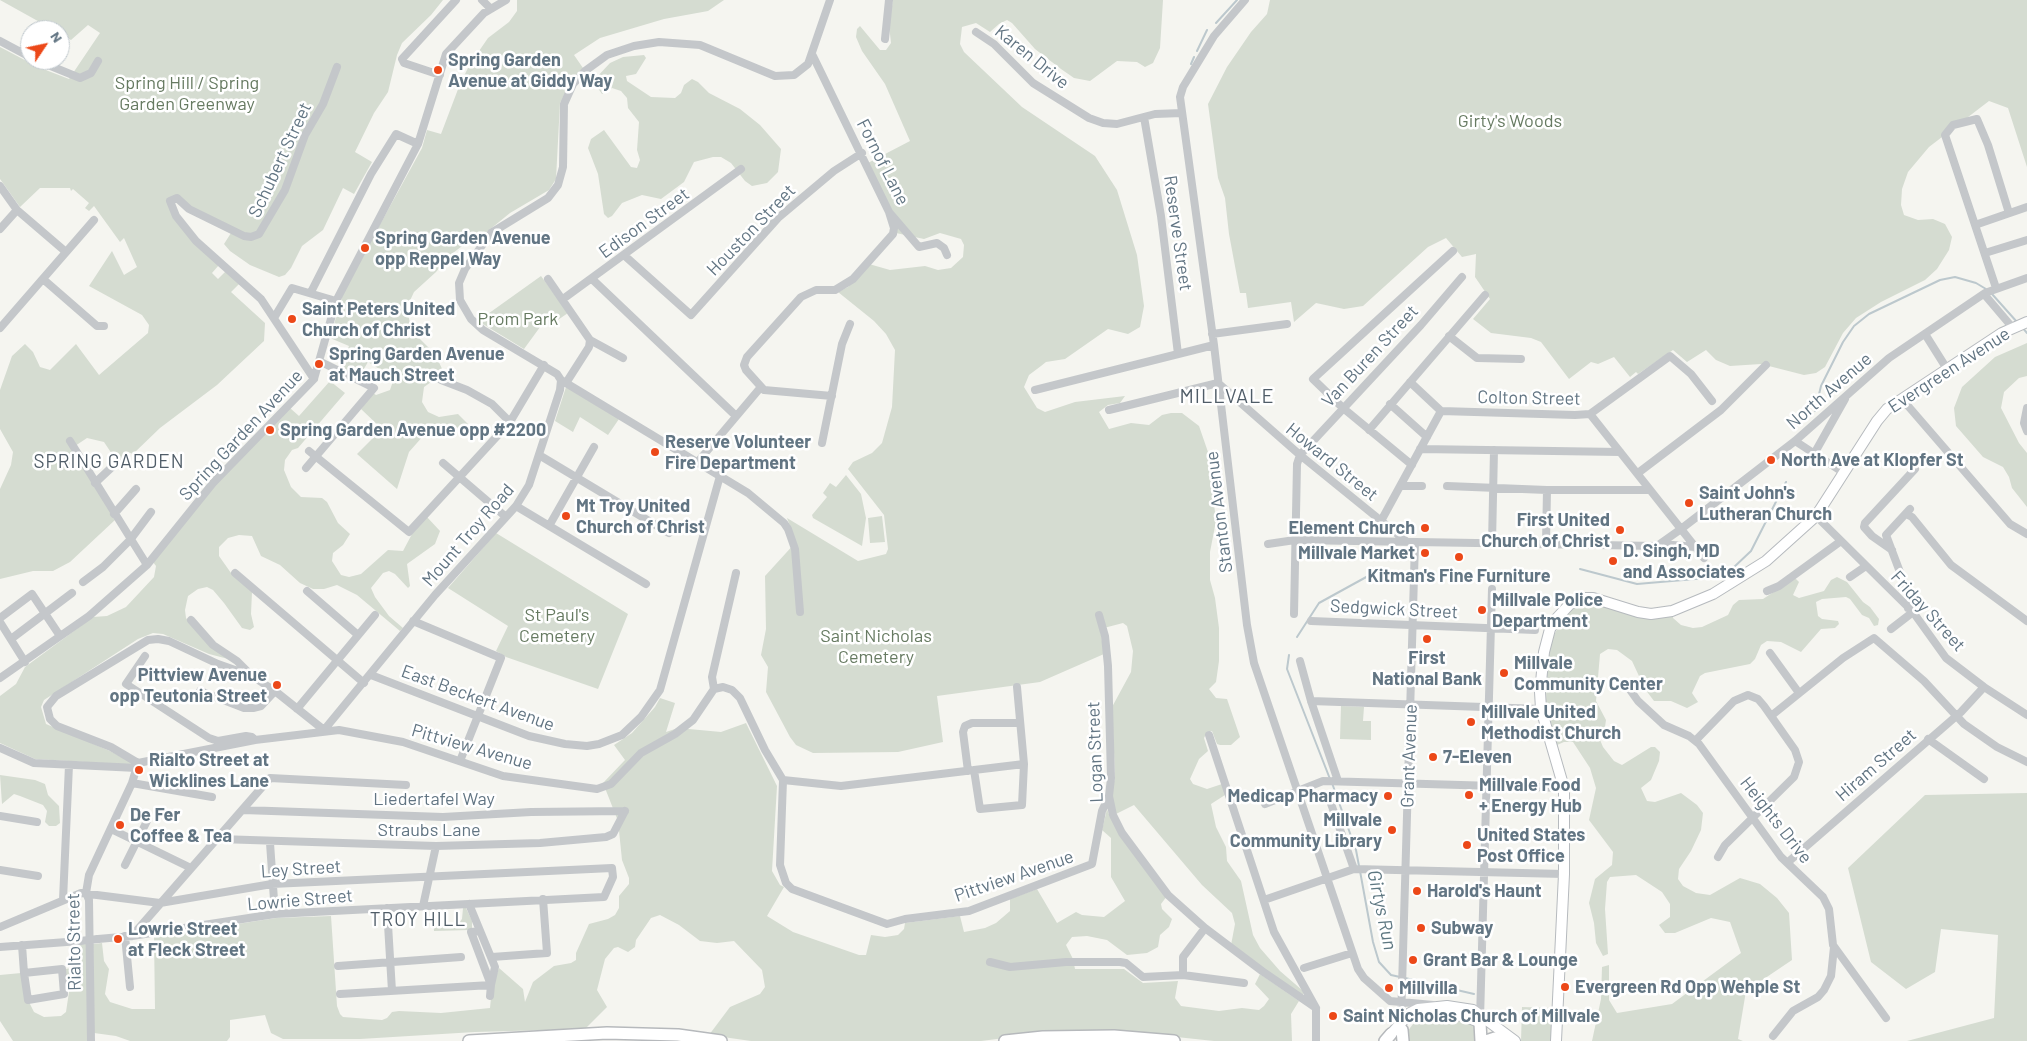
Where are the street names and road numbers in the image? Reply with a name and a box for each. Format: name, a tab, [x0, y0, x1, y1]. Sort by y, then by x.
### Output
street label: Karen Drive	[990, 20, 1074, 94]
street label: Schubert Street	[244, 99, 316, 221]
street label: Fornof Lane	[852, 115, 914, 209]
street label: Reserve Street	[1159, 174, 1197, 292]
street label: Houston Street	[702, 180, 800, 280]
street label: Edison Street	[595, 183, 693, 263]
street label: Van Buren Street	[1317, 301, 1423, 411]
street label: Evergreen Avenue	[1884, 323, 2014, 417]
street label: North Avenue	[1782, 348, 1876, 434]
street label: Spring Garden Avenue	[175, 365, 307, 505]
street label: Colton Street	[1477, 386, 1581, 410]
street label: Howard Street	[1282, 418, 1382, 506]
street label: Stanton Avenue	[1201, 450, 1237, 574]
street label: Mount Troy Road	[418, 479, 518, 591]
street label: Friday Street	[1886, 566, 1970, 656]
street label: Sedgwick Street	[1329, 595, 1459, 623]
street label: East Beckert Avenue	[398, 660, 558, 736]
street label: Logan Street	[1082, 701, 1108, 803]
street label: Grant Avenue	[1396, 704, 1422, 808]
street label: Pittview Avenue	[409, 719, 535, 775]
street label: Hiram Street	[1831, 724, 1921, 806]
street label: Heights Drive	[1735, 772, 1817, 868]
street label: Liedertafel Way	[373, 788, 495, 810]
street label: Straubs Lane	[377, 819, 481, 841]
street label: Pittview Avenue	[952, 846, 1076, 906]
street label: Ley Street	[260, 855, 342, 883]
street label: Lowrie Street	[246, 885, 354, 915]
street label: Rialto Street	[62, 893, 86, 991]

